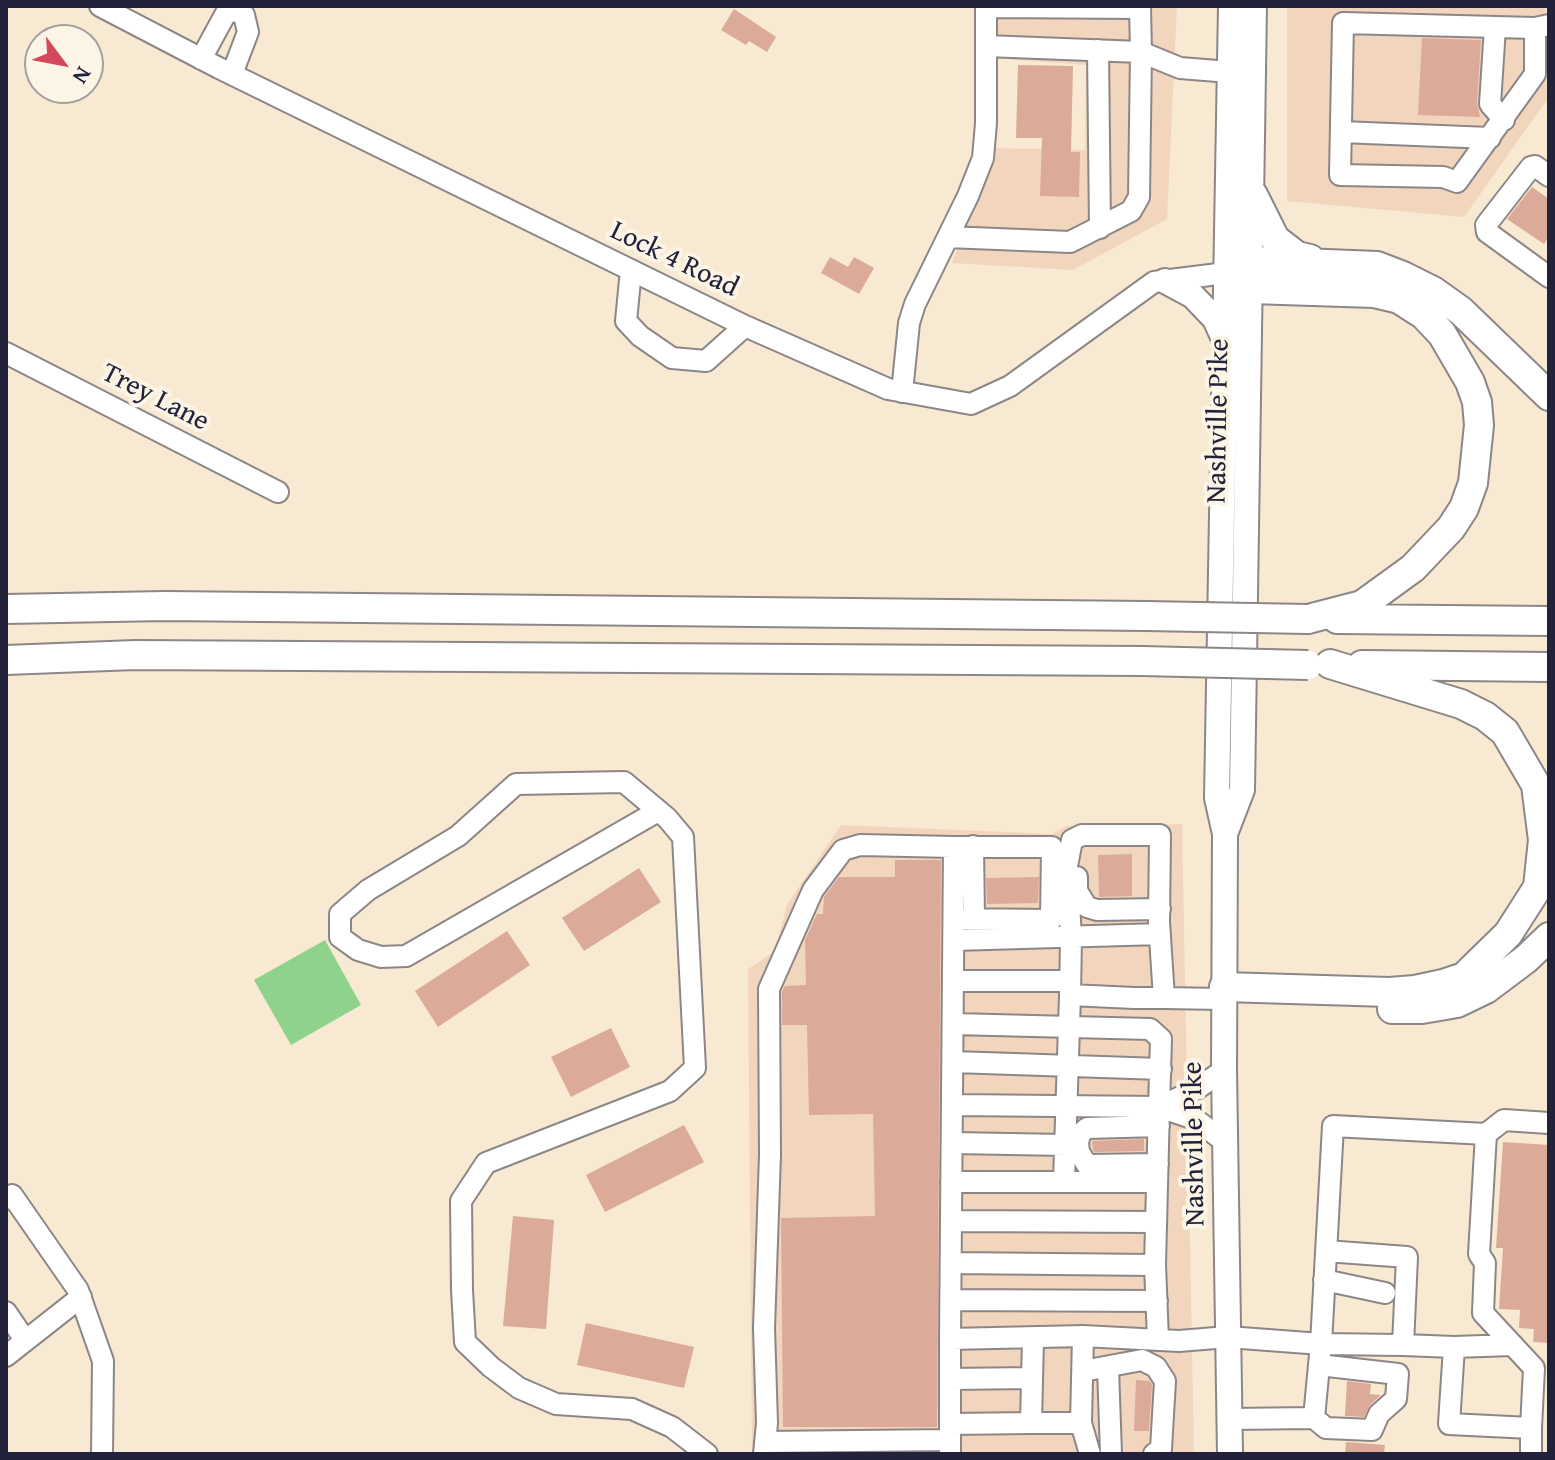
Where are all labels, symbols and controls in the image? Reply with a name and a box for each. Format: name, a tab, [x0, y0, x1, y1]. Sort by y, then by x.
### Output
north arrow	[24, 24, 104, 104]
text: N	[65, 61, 100, 90]
street label: Lock 4 Road	[604, 215, 744, 305]
street label: Nashville Pike	[1201, 338, 1237, 504]
street label: Trey Lane	[96, 357, 214, 439]
street label: Nashville Pike	[1177, 1061, 1213, 1227]

